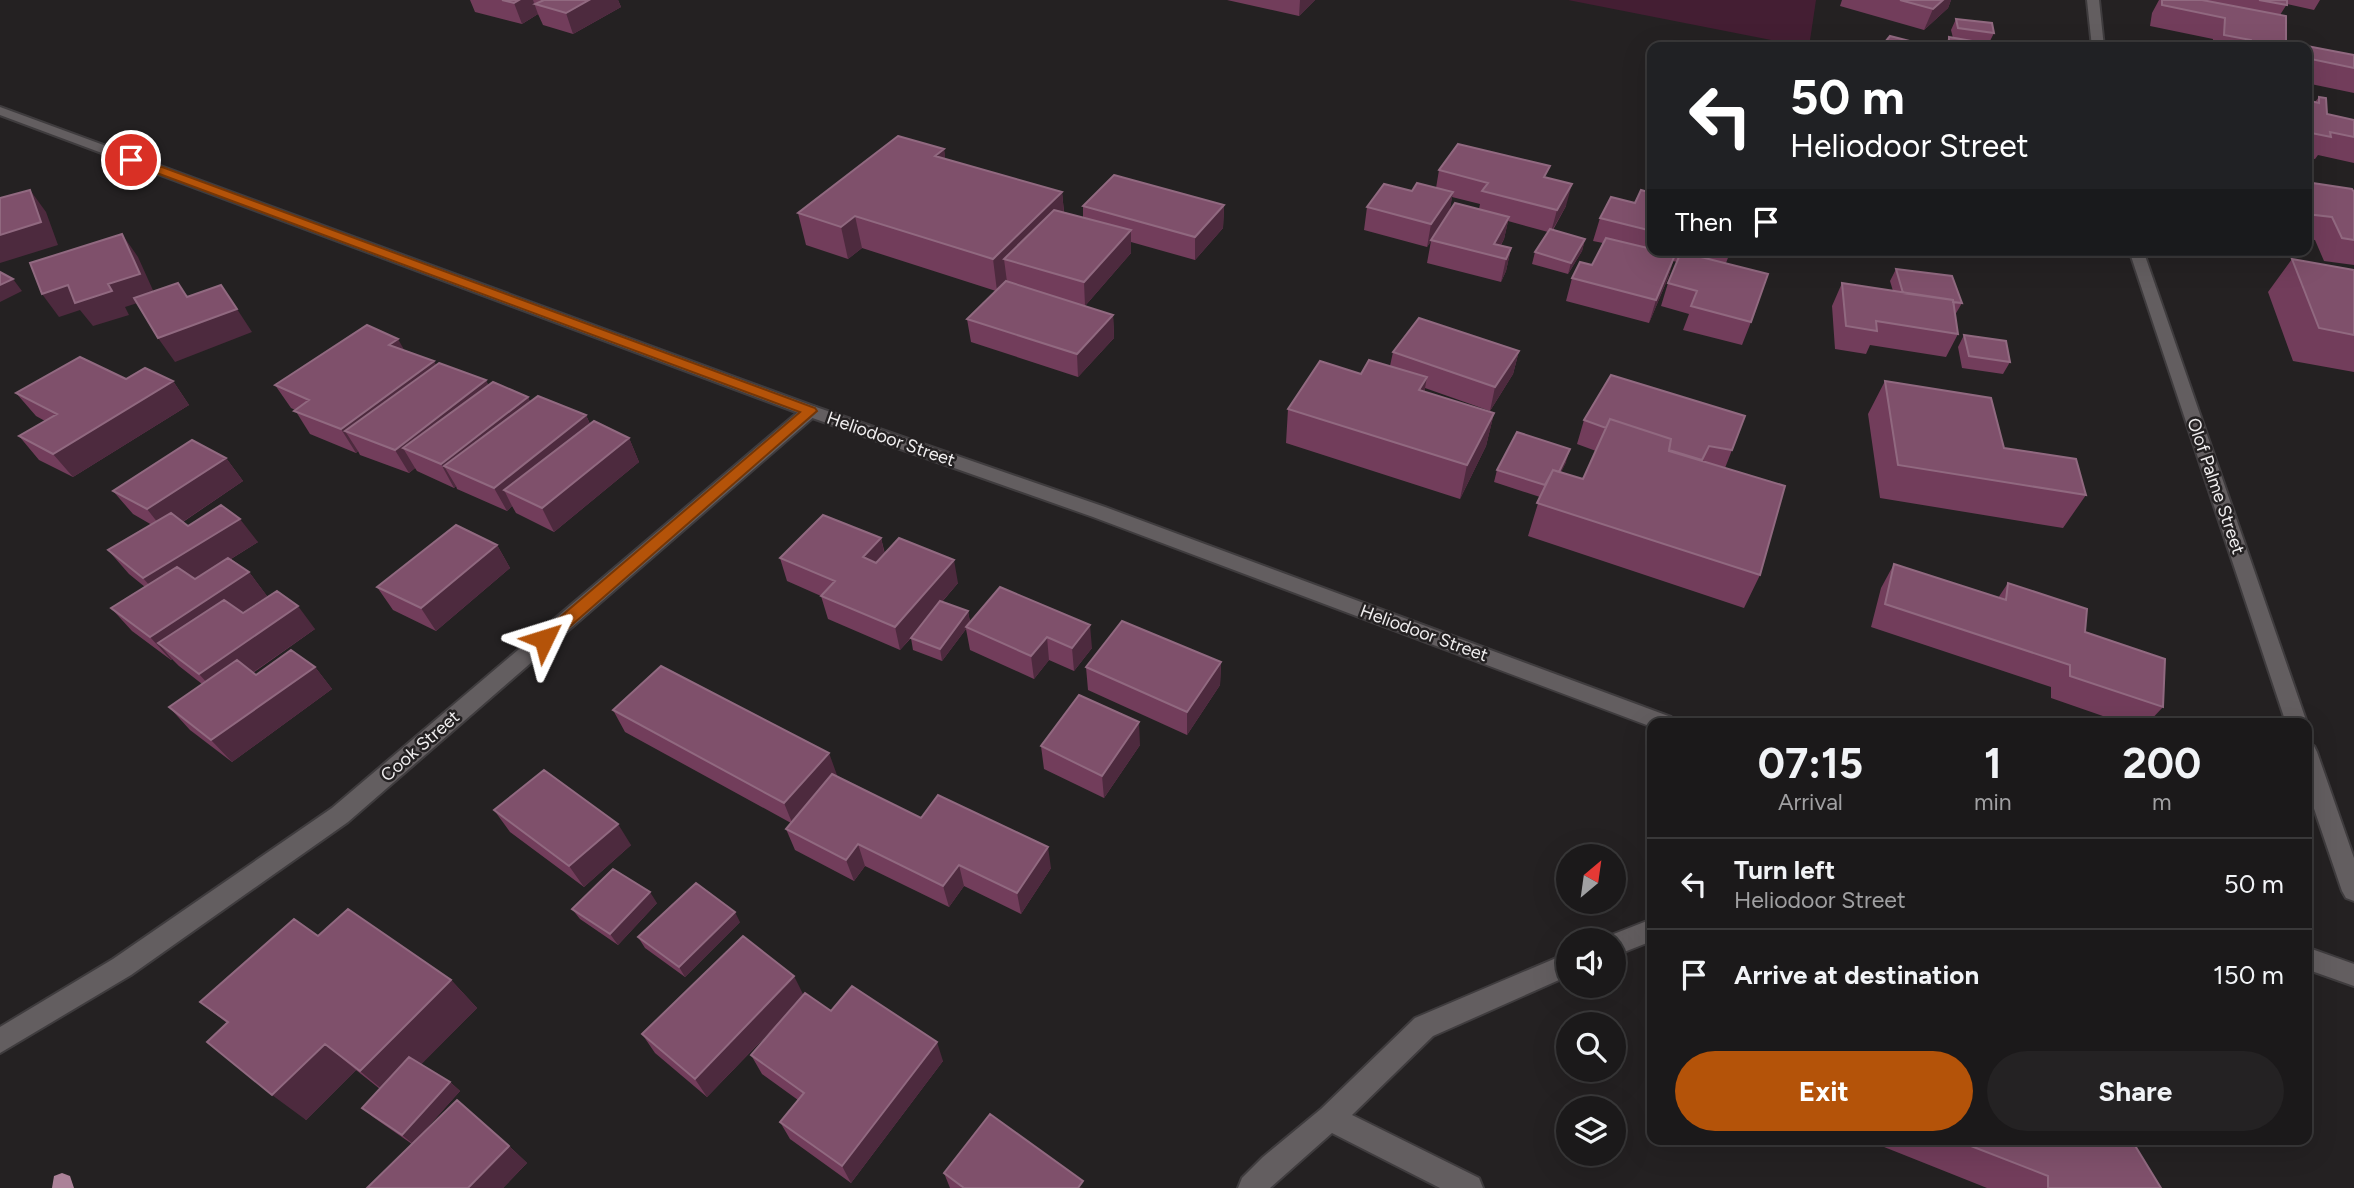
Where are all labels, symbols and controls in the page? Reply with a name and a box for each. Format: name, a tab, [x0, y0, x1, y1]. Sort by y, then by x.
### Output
text: 50 m	[1790, 67, 1905, 126]
icon: left	[1675, 70, 1766, 161]
text: Heliodoor Street	[1790, 127, 2029, 165]
pin	[101, 130, 161, 190]
icon: arrive	[112, 141, 150, 179]
icon: arrive	[1747, 203, 1785, 241]
text: Then	[1675, 206, 1733, 238]
street label: Heliodoor Street	[824, 407, 958, 471]
street label: Olof Palme Street	[2182, 415, 2250, 557]
street label: Heliodoor Street	[1357, 600, 1491, 666]
position arrow	[507, 602, 581, 676]
street label: Cook Street	[376, 706, 464, 786]
text: 07:15	[1758, 738, 1863, 789]
text: 1	[1984, 738, 2002, 789]
text: 200	[2122, 738, 2201, 789]
text: Arrival	[1778, 788, 1843, 816]
text: min	[1974, 788, 2012, 816]
text: m	[2152, 788, 2172, 816]
north arrow	[1556, 844, 1626, 914]
map controls	[1556, 844, 1626, 1166]
text: Turn left	[1734, 854, 1835, 886]
icon: left	[1675, 865, 1713, 903]
text: 50 m	[2224, 868, 2284, 900]
text: Heliodoor Street	[1734, 886, 1906, 914]
button: sound	[1556, 928, 1626, 998]
icon: arrive	[1675, 956, 1713, 994]
text: Arrive at destination	[1734, 959, 1979, 991]
text: 150 m	[2213, 959, 2284, 991]
button: search	[1556, 1012, 1626, 1082]
button: Exit	[1675, 1051, 1973, 1131]
button: Share	[1987, 1051, 2284, 1131]
button: layers	[1556, 1096, 1626, 1166]

